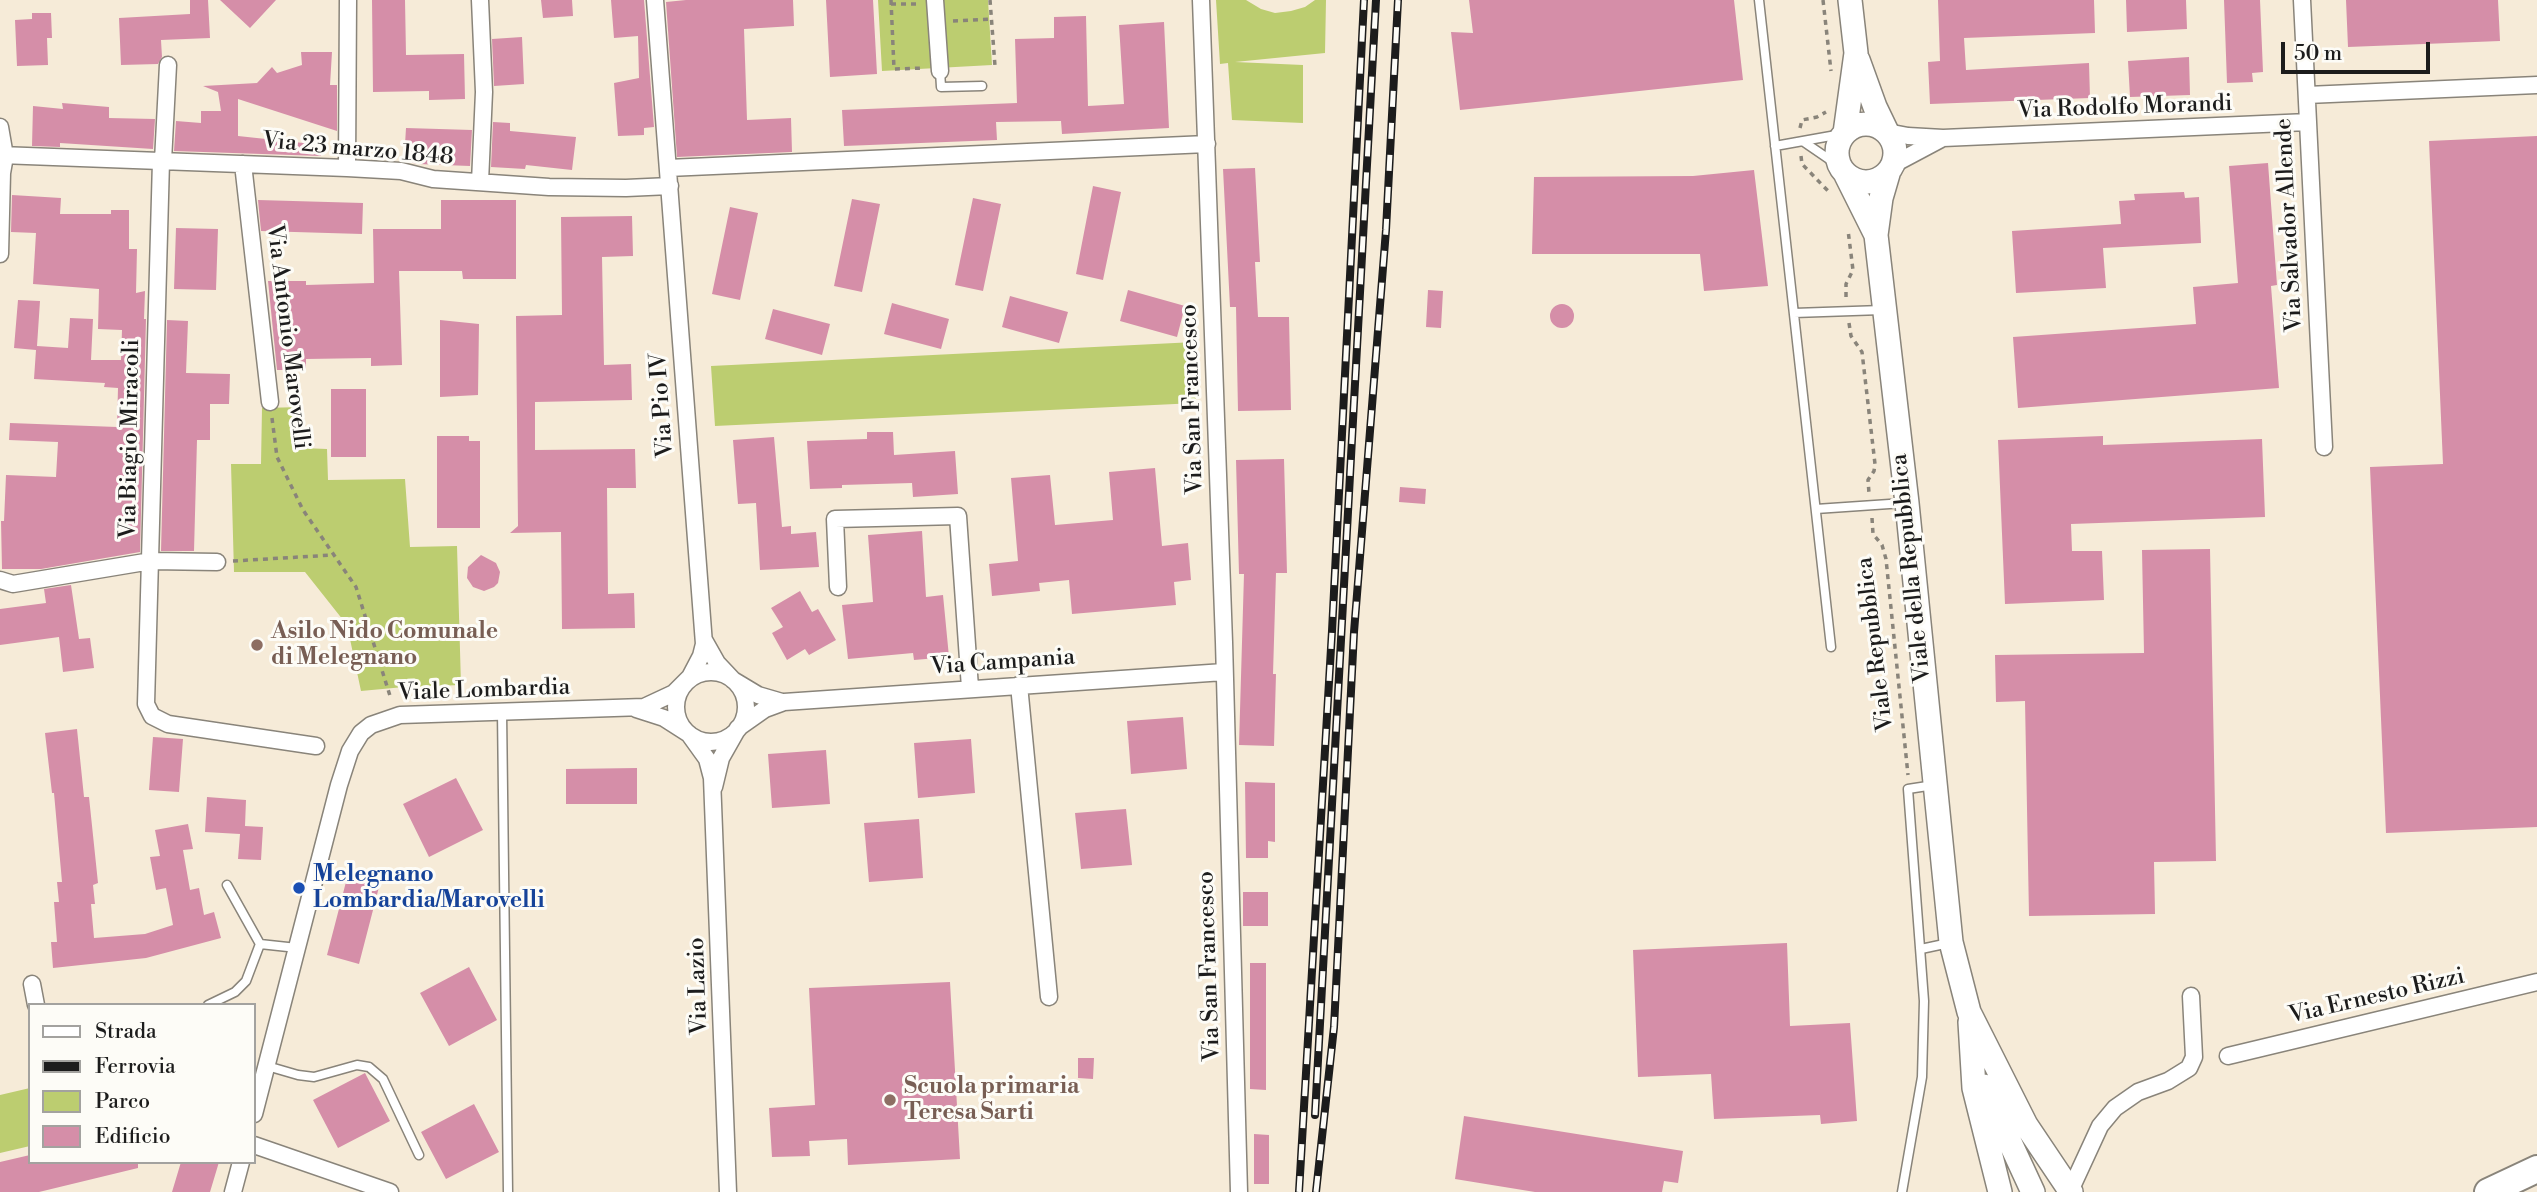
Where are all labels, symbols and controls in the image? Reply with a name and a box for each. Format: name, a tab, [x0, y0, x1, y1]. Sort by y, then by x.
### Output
scale bar	[2285, 28, 2434, 72]
text: 50 m	[2294, 41, 2342, 67]
street label: Via Rodolfo Morandi	[2017, 90, 2233, 126]
street label: Via Salvador Allende	[2271, 117, 2309, 333]
street label: Via 23 marzo 1848	[261, 128, 455, 172]
street label: Via Antonio Marovelli	[260, 223, 314, 451]
street label: Via San Francesco	[1176, 303, 1210, 495]
street label: Via Biagio Miracoli	[115, 339, 147, 539]
street label: Via Pio IV	[646, 352, 680, 458]
street label: Viale della Repubblica	[1886, 452, 1938, 684]
street label: Viale Repubblica	[1852, 555, 1900, 733]
place label: Asilo Nido Comunale di Melegnano	[271, 618, 498, 672]
marker: Asilo Nido Comunale di Melegnano	[249, 637, 265, 653]
street label: Via Campania	[930, 644, 1076, 682]
street label: Viale Lombardia	[397, 674, 571, 708]
place label: Melegnano Lombardia/Marovelli	[313, 861, 545, 915]
street label: Via San Francesco	[1193, 870, 1227, 1062]
marker: Melegnano Lombardia/Marovelli	[291, 880, 307, 896]
street label: Via Lazio	[684, 937, 714, 1035]
street label: Via Ernesto Rizzi	[2286, 963, 2468, 1031]
legend	[28, 1003, 256, 1164]
text: Strada	[95, 1019, 157, 1045]
text: Ferrovia	[95, 1054, 176, 1080]
place label: Scuola primaria Teresa Sarti	[904, 1073, 1079, 1127]
text: Parco	[95, 1089, 150, 1115]
marker: Scuola primaria Teresa Sarti	[882, 1092, 898, 1108]
text: Edificio	[95, 1124, 171, 1150]

